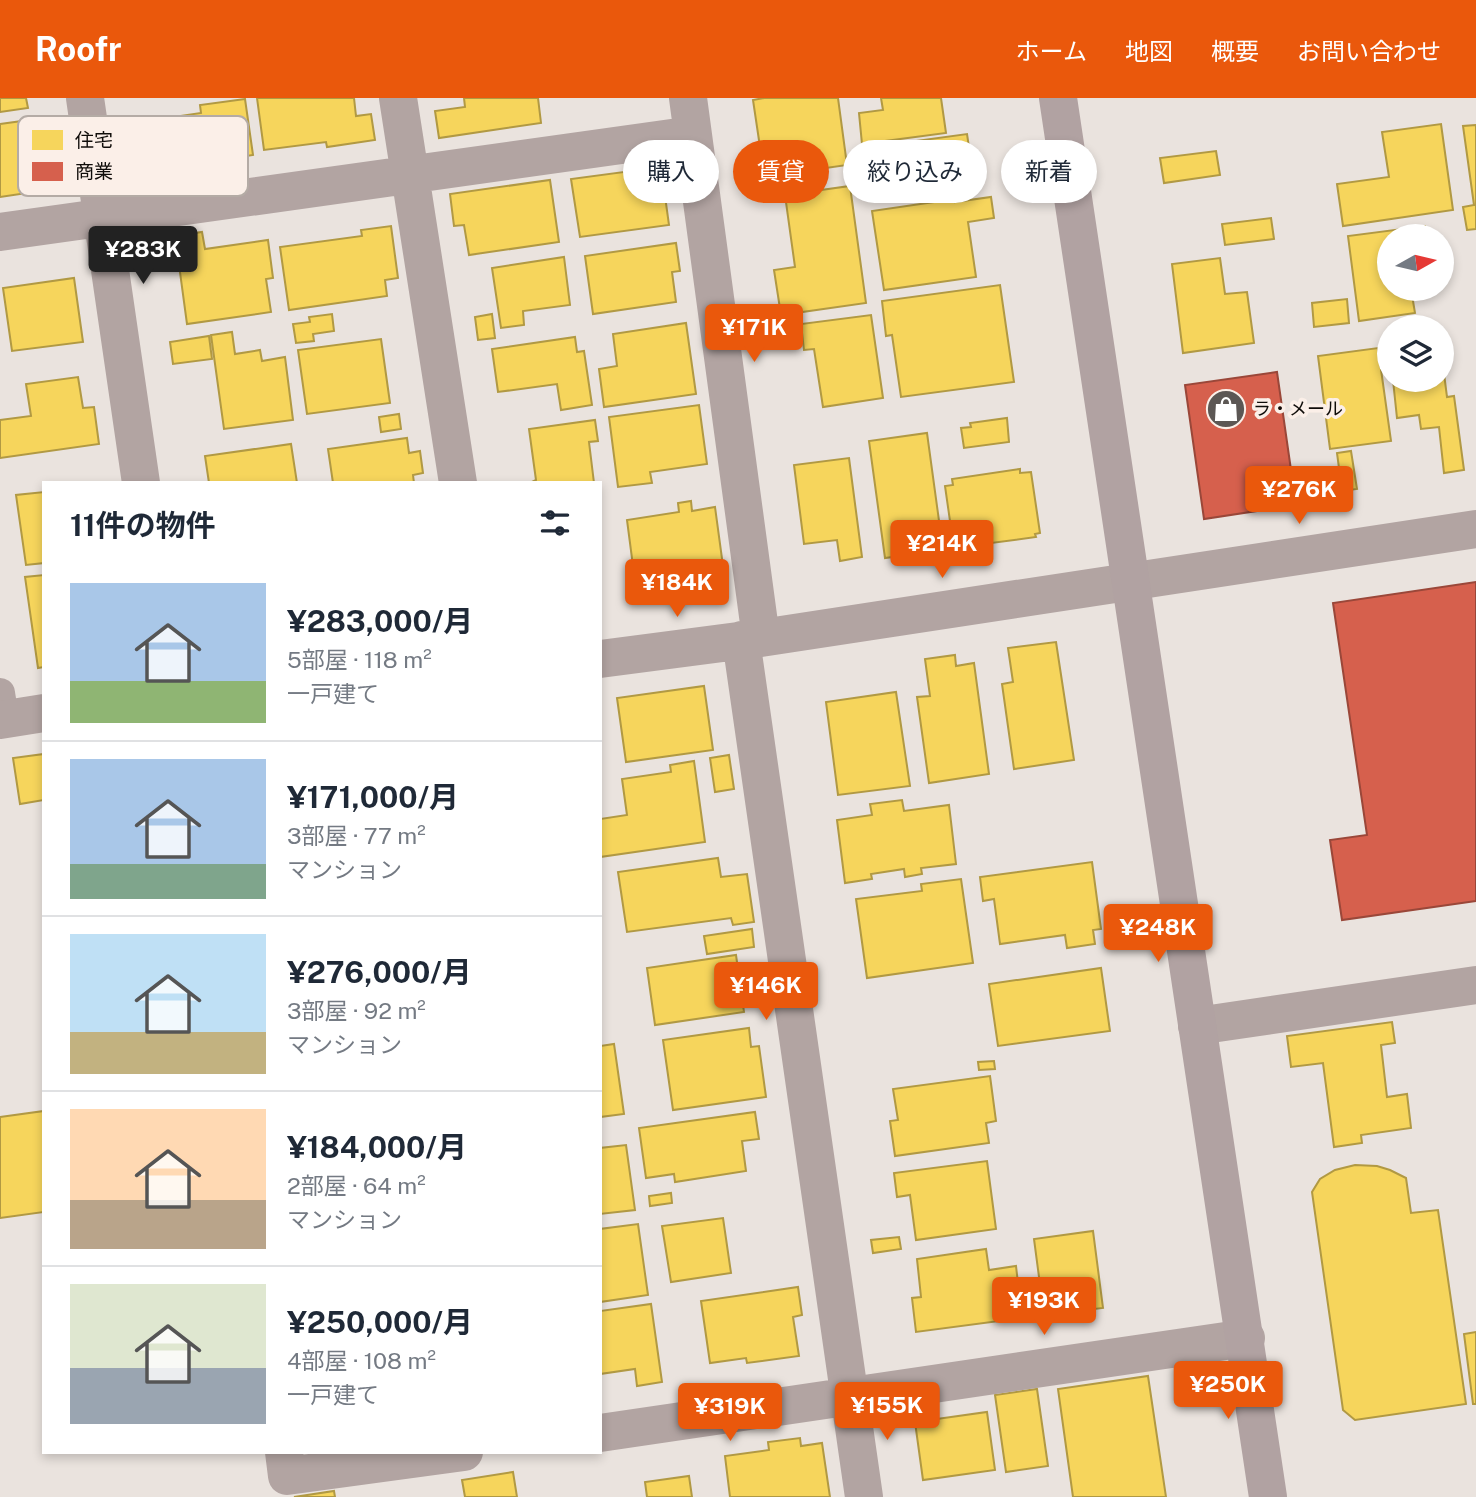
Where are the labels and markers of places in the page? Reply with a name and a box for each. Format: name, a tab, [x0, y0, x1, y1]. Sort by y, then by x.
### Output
pin: ¥283K	[94, 226, 192, 286]
pin: ¥171K	[705, 304, 803, 364]
shop icon: ラ・メール	[1205, 388, 1247, 430]
place label: ラ・メール	[1253, 398, 1343, 419]
pin: ¥276K	[1250, 466, 1348, 526]
pin: ¥214K	[893, 520, 991, 580]
pin: ¥184K	[628, 560, 726, 619]
pin: ¥248K	[1109, 904, 1207, 964]
pin: ¥146K	[717, 962, 815, 1022]
pin: ¥193K	[995, 1278, 1093, 1337]
pin: ¥250K	[1179, 1362, 1277, 1421]
pin: ¥155K	[838, 1382, 936, 1442]
pin: ¥319K	[681, 1384, 779, 1443]

